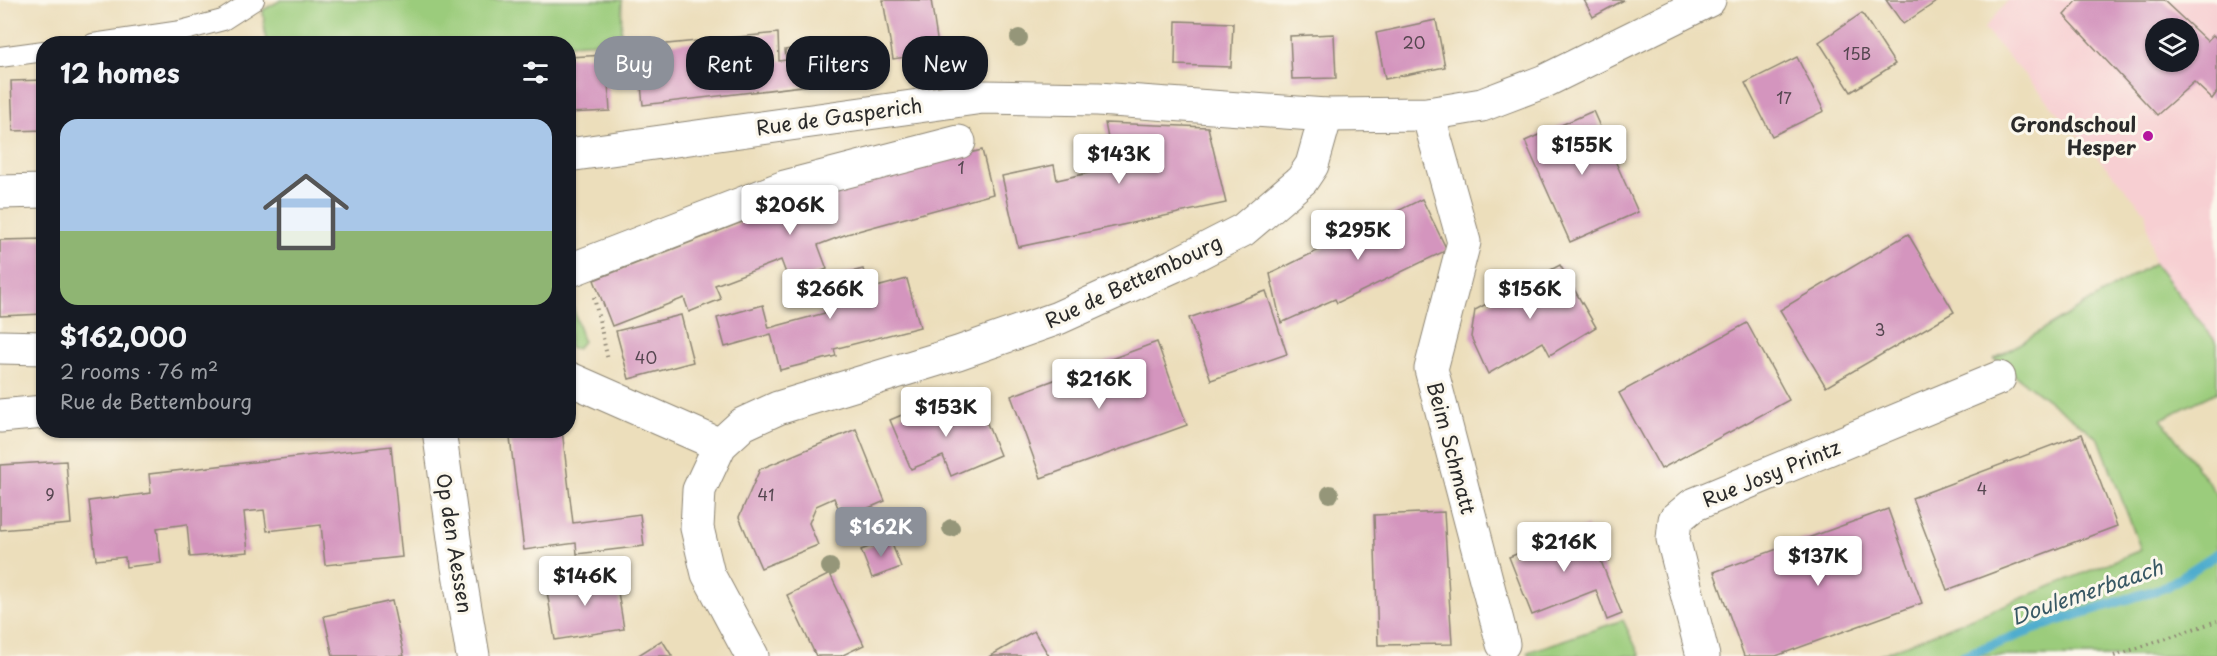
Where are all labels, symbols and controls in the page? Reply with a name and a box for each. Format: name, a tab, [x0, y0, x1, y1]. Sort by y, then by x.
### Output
map controls	[2145, 18, 2199, 72]
button: layers	[2145, 18, 2199, 72]
house number: 20	[1403, 30, 1425, 54]
chip: Buy	[594, 36, 674, 90]
chip: Rent	[686, 36, 774, 90]
chip: Filters	[786, 36, 890, 90]
chip: New	[902, 36, 988, 90]
house number: 15B	[1843, 41, 1871, 65]
text: 12 homes	[60, 53, 180, 92]
icon: filters	[519, 56, 552, 89]
house number: 17	[1776, 85, 1792, 109]
street label: Rue de Gasperich	[754, 90, 924, 142]
place label: Grondschoul Hesper	[2010, 109, 2137, 162]
pin: $155K	[1540, 125, 1624, 176]
text: $155K	[1551, 129, 1613, 159]
marker: Grondschoul Hesper	[2141, 129, 2155, 143]
pin: $143K	[1077, 134, 1161, 185]
text: $143K	[1087, 138, 1151, 168]
house number: 1	[957, 155, 965, 179]
icon: home	[252, 158, 360, 266]
pin: $206K	[748, 185, 832, 236]
text: $206K	[755, 189, 825, 219]
pin: $295K	[1316, 210, 1400, 261]
text: $295K	[1325, 214, 1391, 244]
street label: Rue de Bettembourg	[1040, 227, 1226, 335]
pin: $266K	[788, 269, 872, 320]
pin: $156K	[1488, 269, 1572, 320]
text: $266K	[796, 273, 864, 303]
text: $156K	[1498, 273, 1562, 303]
text: $162,000	[60, 317, 187, 356]
house number: 3	[1875, 317, 1885, 341]
house number: 40	[635, 345, 657, 369]
text: 2 rooms · 76 m²	[60, 356, 218, 386]
pin: $216K	[1057, 359, 1141, 410]
text: $216K	[1066, 363, 1132, 393]
street label: Beim Schmatt	[1420, 378, 1484, 518]
text: Rue de Bettembourg	[60, 386, 252, 416]
pin: $153K	[904, 387, 988, 438]
text: $153K	[915, 391, 977, 421]
street label: Rue Josy Printz	[1698, 432, 1844, 514]
street label: Op den Aessen	[429, 471, 481, 615]
house number: 4	[1977, 476, 1987, 500]
house number: 9	[45, 482, 55, 506]
house number: 41	[758, 482, 774, 506]
pin: $162K	[839, 507, 923, 558]
text: $162K	[849, 511, 913, 541]
pin: $216K	[1522, 522, 1606, 573]
text: $216K	[1531, 526, 1597, 556]
pin: $137K	[1776, 536, 1860, 587]
text: $137K	[1788, 540, 1848, 570]
water label: Doulemerbaach	[2006, 550, 2167, 632]
pin: $146K	[543, 556, 627, 607]
text: $146K	[553, 560, 617, 590]

